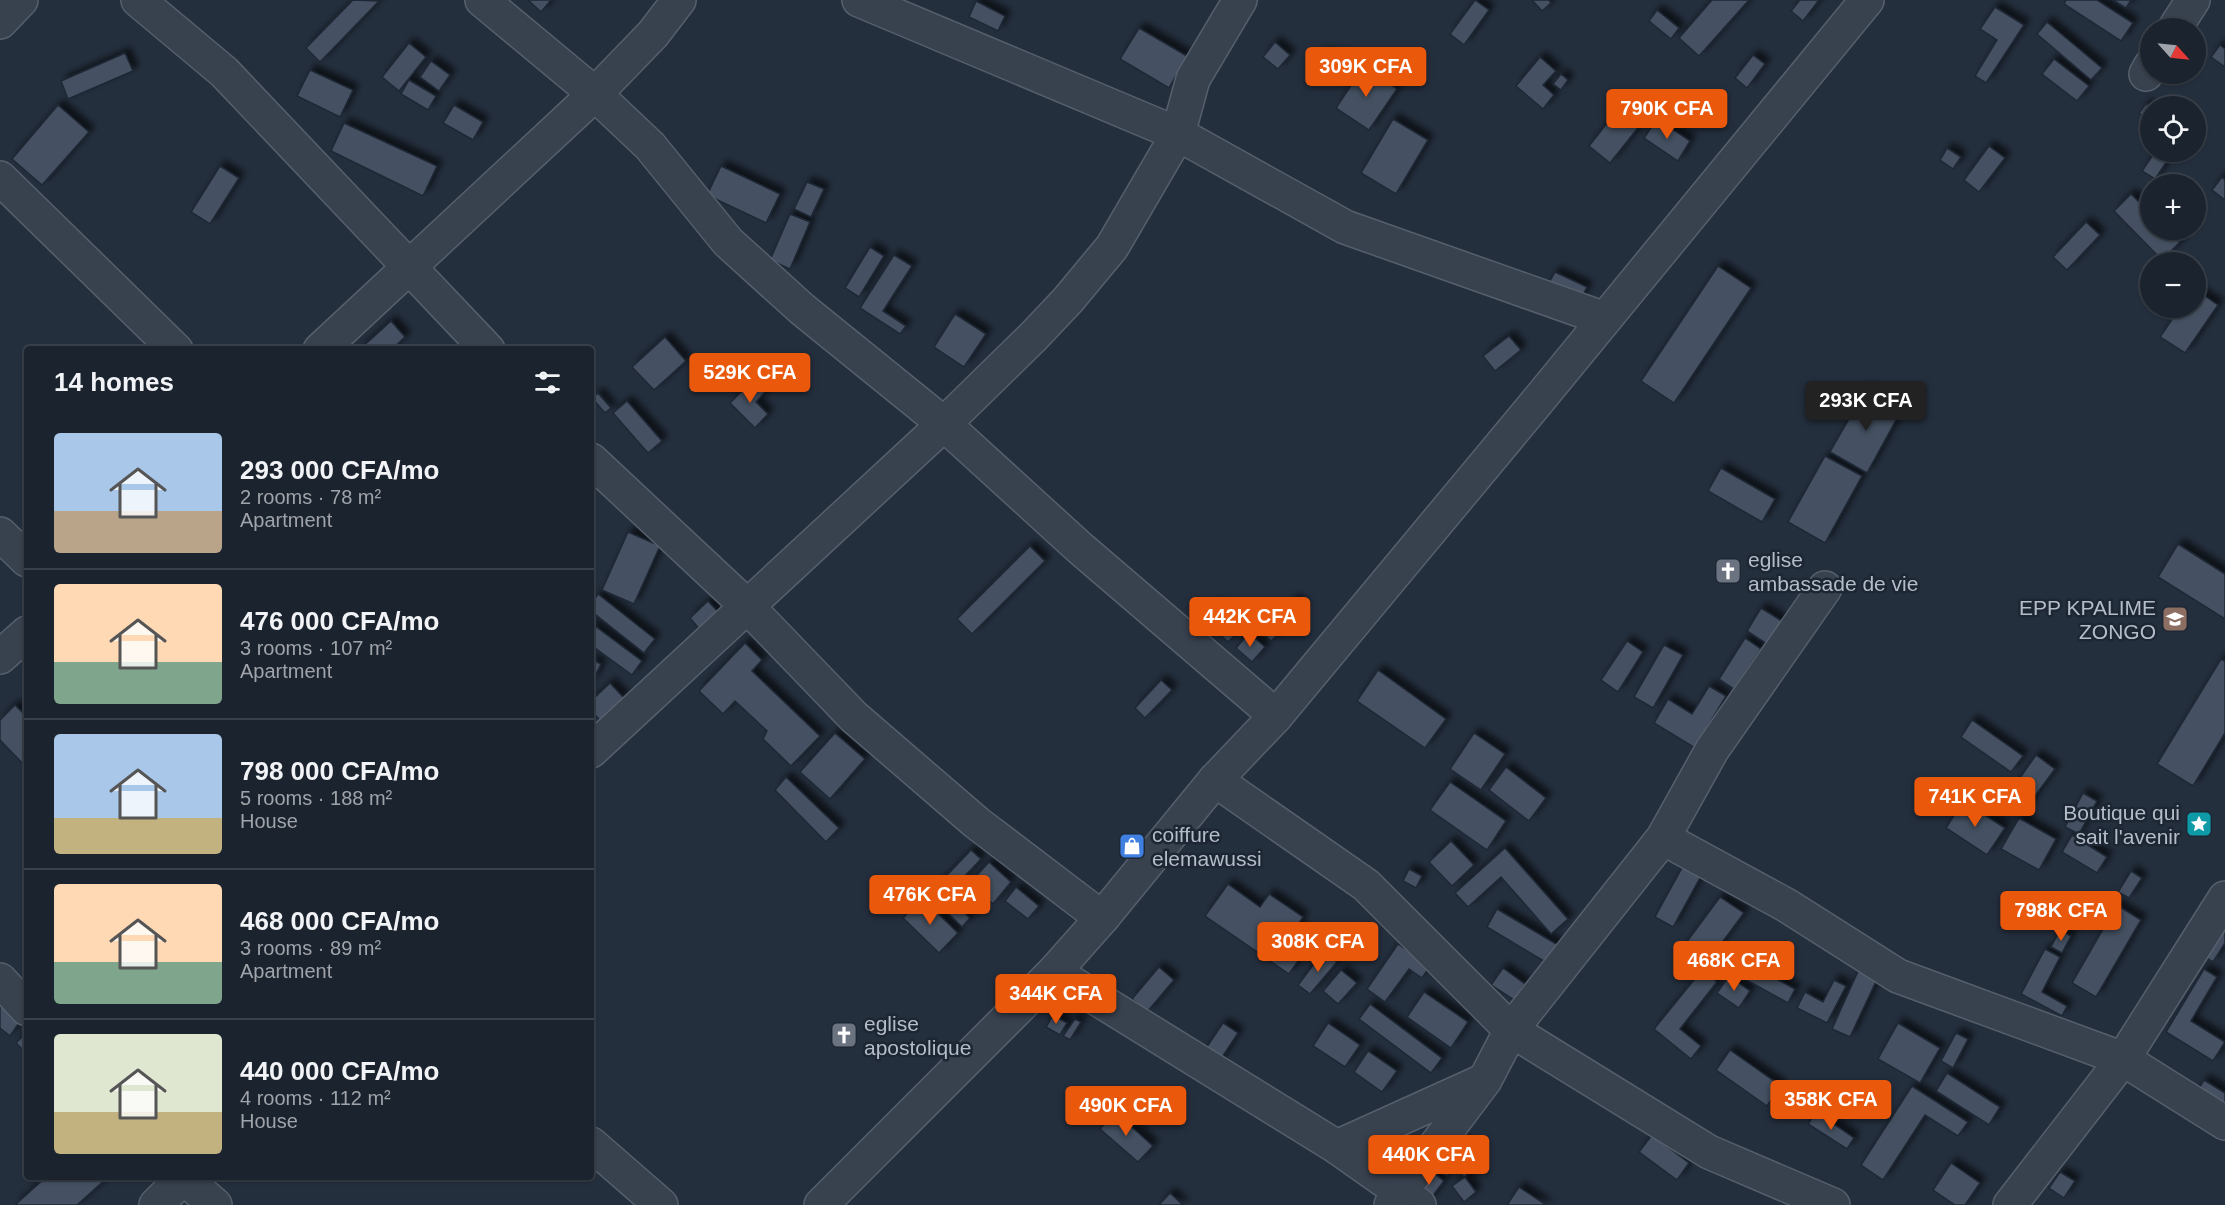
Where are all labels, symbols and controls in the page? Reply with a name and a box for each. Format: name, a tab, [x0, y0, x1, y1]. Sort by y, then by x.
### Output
north arrow	[2140, 18, 2206, 84]
map controls	[2140, 18, 2206, 318]
pin: 309K CFA	[1304, 47, 1428, 98]
text: 309K CFA	[1319, 55, 1413, 77]
pin: 790K CFA	[1605, 89, 1729, 140]
button: locate	[2140, 96, 2206, 162]
text: 790K CFA	[1620, 97, 1714, 119]
button: +	[2140, 174, 2206, 240]
button: −	[2140, 252, 2206, 318]
pin: 529K CFA	[688, 353, 812, 404]
text: 529K CFA	[703, 361, 797, 383]
icon: filters	[531, 366, 564, 399]
text: 14 homes	[54, 367, 174, 397]
pin: 293K CFA	[1804, 381, 1928, 432]
text: 293K CFA	[1819, 389, 1913, 411]
text: 293 000 CFA/mo	[240, 455, 439, 485]
icon: home	[102, 457, 174, 529]
text: 2 rooms · 78 m²	[240, 486, 381, 508]
text: Apartment	[240, 509, 332, 531]
place label: eglise ambassade de vie	[1748, 548, 1918, 595]
church icon: eglise ambassade de vie	[1713, 556, 1743, 586]
place label: EPP KPALIME ZONGO	[2019, 596, 2156, 643]
pin: 442K CFA	[1188, 597, 1312, 648]
school or university icon: EPP KPALIME ZONGO	[2160, 604, 2190, 634]
text: 442K CFA	[1203, 605, 1297, 627]
text: 476 000 CFA/mo	[240, 606, 439, 636]
icon: home	[102, 608, 174, 680]
text: 3 rooms · 107 m²	[240, 637, 392, 659]
text: Apartment	[240, 660, 332, 682]
text: 798 000 CFA/mo	[240, 756, 439, 786]
icon: home	[102, 758, 174, 830]
pin: 741K CFA	[1913, 777, 2037, 828]
text: 741K CFA	[1928, 785, 2022, 807]
text: 5 rooms · 188 m²	[240, 787, 392, 809]
place label: Boutique qui sait l'avenir	[2063, 801, 2180, 848]
place icon: Boutique qui sait l'avenir	[2184, 809, 2214, 839]
text: House	[240, 810, 298, 832]
place label: coiffure elemawussi	[1152, 823, 1262, 870]
shop icon: coiffure elemawussi	[1117, 831, 1147, 861]
pin: 476K CFA	[868, 875, 992, 926]
text: 476K CFA	[883, 883, 977, 905]
pin: 798K CFA	[1999, 891, 2123, 942]
text: 798K CFA	[2014, 899, 2108, 921]
text: 468 000 CFA/mo	[240, 906, 439, 936]
icon: home	[102, 908, 174, 980]
pin: 308K CFA	[1256, 922, 1380, 973]
text: 308K CFA	[1271, 930, 1365, 952]
text: 3 rooms · 89 m²	[240, 937, 381, 959]
pin: 468K CFA	[1672, 941, 1796, 992]
text: 468K CFA	[1687, 949, 1781, 971]
text: Apartment	[240, 960, 332, 982]
pin: 344K CFA	[994, 974, 1118, 1025]
text: 344K CFA	[1009, 982, 1103, 1004]
place label: eglise apostolique	[864, 1012, 971, 1059]
church icon: eglise apostolique	[829, 1020, 859, 1050]
text: 440 000 CFA/mo	[240, 1056, 439, 1086]
icon: home	[102, 1058, 174, 1130]
pin: 358K CFA	[1769, 1080, 1893, 1131]
pin: 490K CFA	[1064, 1086, 1188, 1137]
text: 4 rooms · 112 m²	[240, 1087, 391, 1109]
text: 358K CFA	[1784, 1088, 1878, 1110]
text: 490K CFA	[1079, 1094, 1173, 1116]
text: House	[240, 1110, 298, 1132]
pin: 440K CFA	[1367, 1135, 1491, 1186]
text: 440K CFA	[1382, 1143, 1476, 1165]

